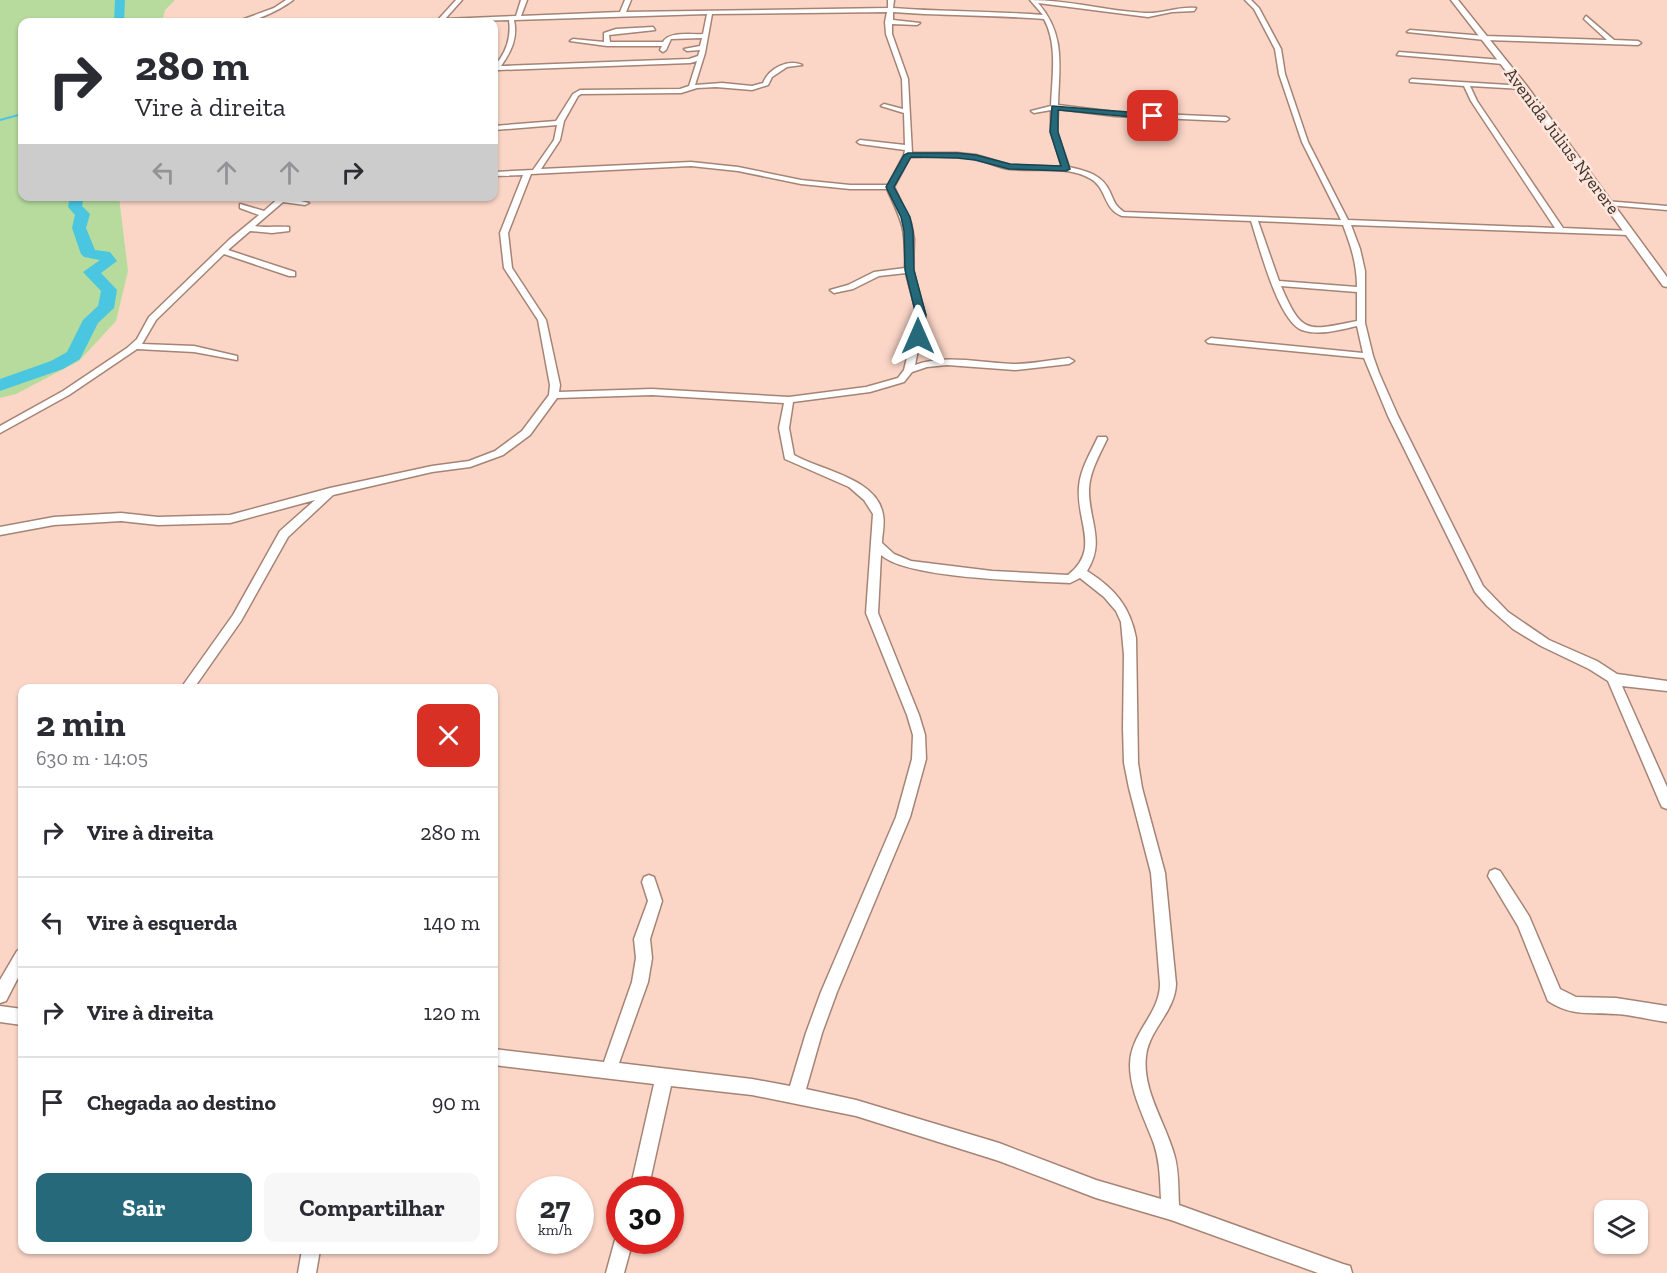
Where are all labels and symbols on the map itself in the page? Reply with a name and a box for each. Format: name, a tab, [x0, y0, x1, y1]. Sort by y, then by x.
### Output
street label: Avenida Julius Nyerere	[1500, 63, 1624, 219]
pin	[1127, 90, 1178, 141]
position arrow	[886, 304, 950, 368]
speed limit sign: 30	[606, 1176, 684, 1254]

